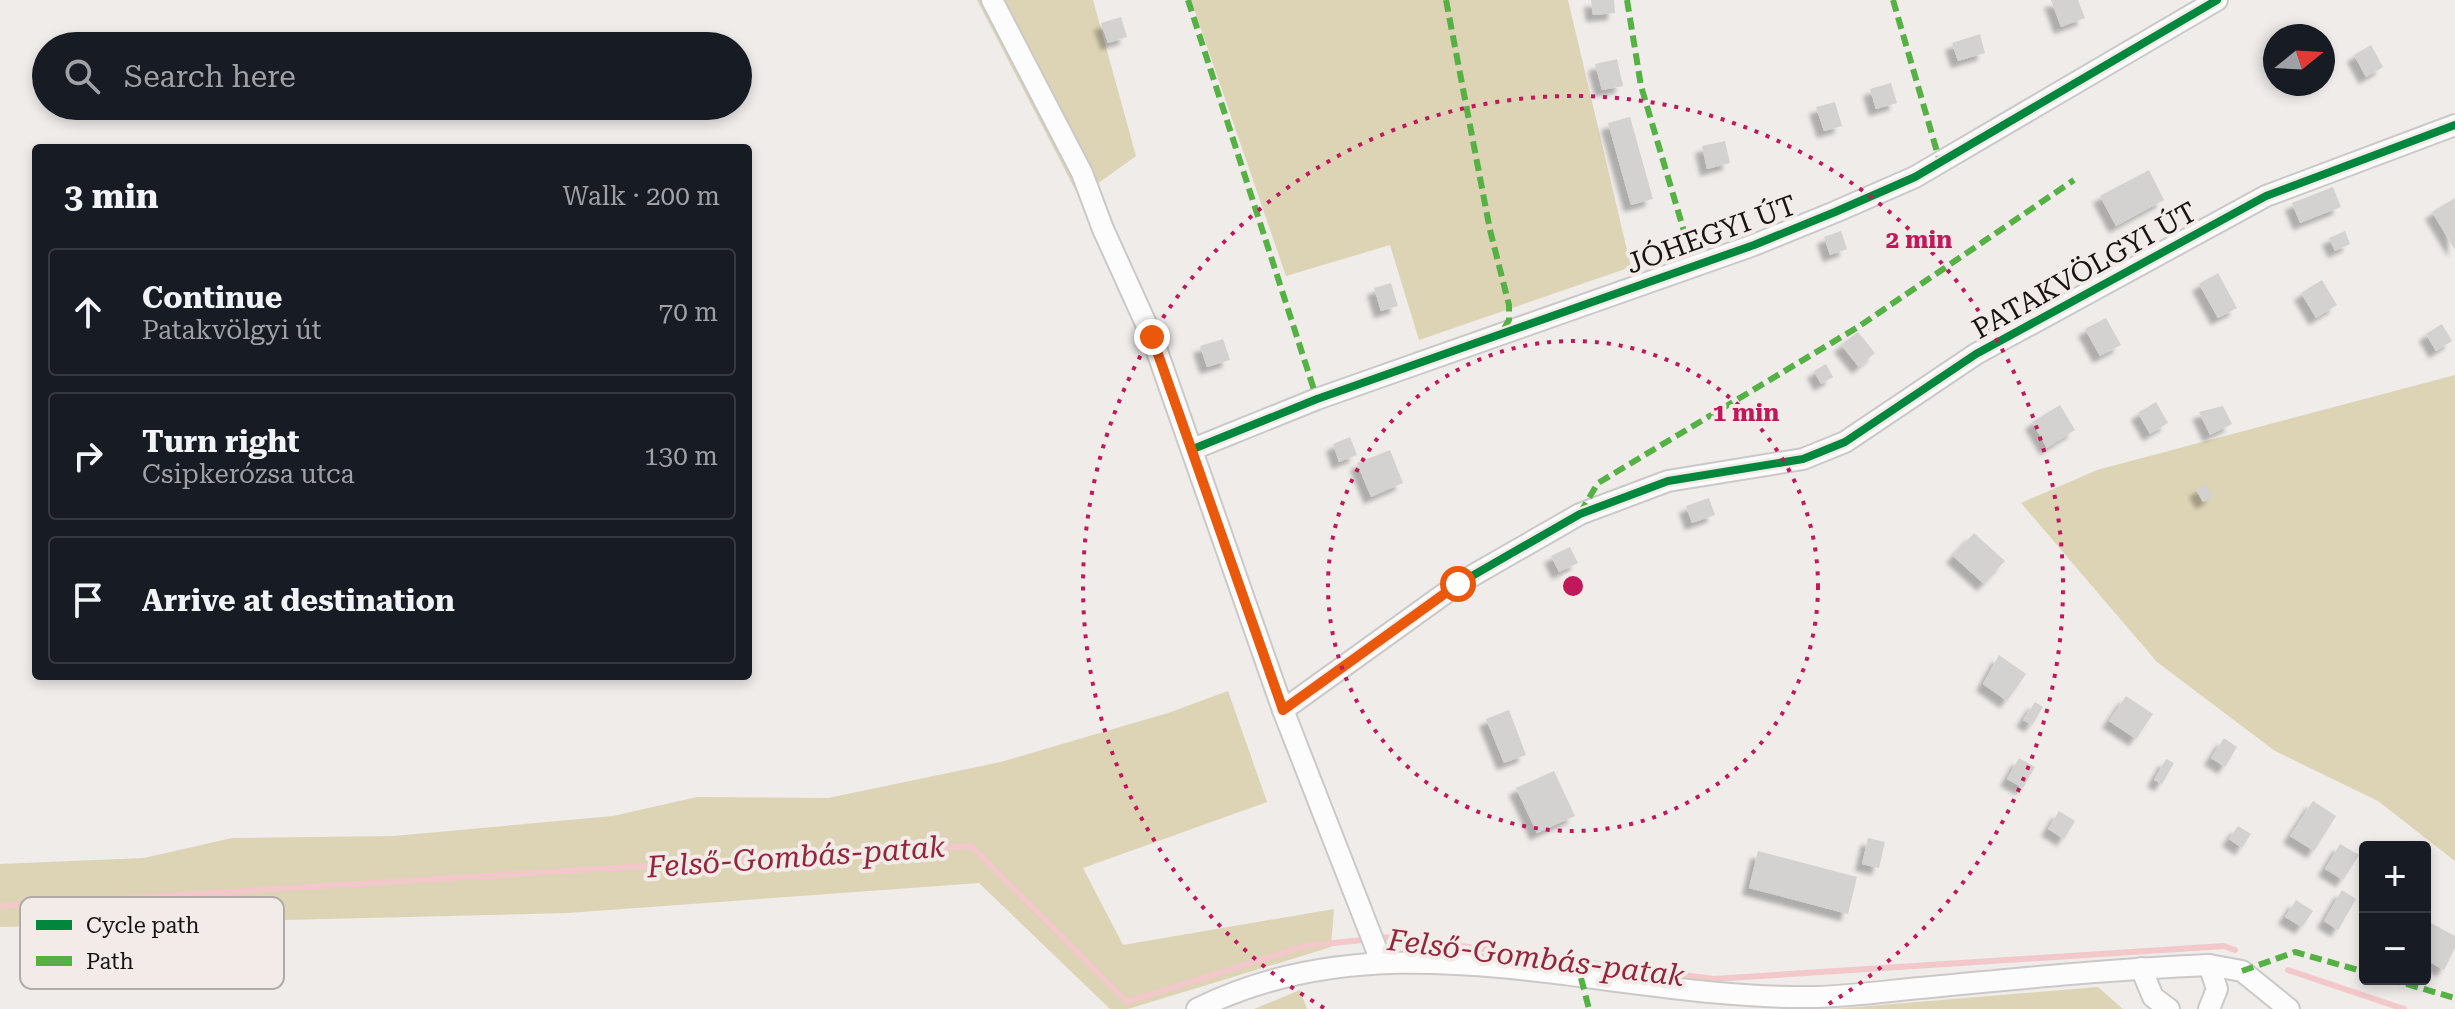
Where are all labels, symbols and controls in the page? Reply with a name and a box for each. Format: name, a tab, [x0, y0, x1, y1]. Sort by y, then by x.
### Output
north arrow	[2263, 24, 2335, 96]
search box	[32, 32, 752, 120]
icon: search	[60, 54, 104, 98]
text: Search here	[124, 59, 296, 94]
text: 3 min	[64, 176, 159, 216]
text: Walk · 200 m	[562, 181, 720, 211]
street label: JÓHEGYI ÚT	[1621, 187, 1801, 281]
street label: PATAKVÖLGYI ÚT	[1966, 194, 2202, 346]
text: 2 min	[1886, 226, 1952, 254]
text: Continue	[142, 280, 282, 315]
icon: ahead	[66, 290, 110, 334]
text: 70 m	[659, 297, 718, 327]
text: Patakvölgyi út	[142, 315, 321, 345]
route end	[1134, 319, 1170, 355]
text: 1 min	[1713, 399, 1779, 427]
text: Turn right	[142, 424, 299, 459]
icon: right	[66, 434, 110, 478]
text: 130 m	[644, 441, 718, 471]
text: Csipkerózsa utca	[142, 459, 355, 489]
route start	[1440, 566, 1476, 602]
centre of rings	[1559, 572, 1587, 600]
icon: arrive	[66, 578, 110, 622]
text: Arrive at destination	[142, 583, 455, 618]
water label: Felső-Gombás-patak	[645, 829, 947, 884]
map controls	[2359, 841, 2431, 985]
button: +	[2359, 841, 2431, 913]
legend	[20, 897, 284, 989]
text: Cycle path	[86, 913, 200, 938]
button: −	[2359, 913, 2431, 985]
water label: Felső-Gombás-patak	[1385, 922, 1687, 993]
text: Path	[86, 949, 134, 974]

